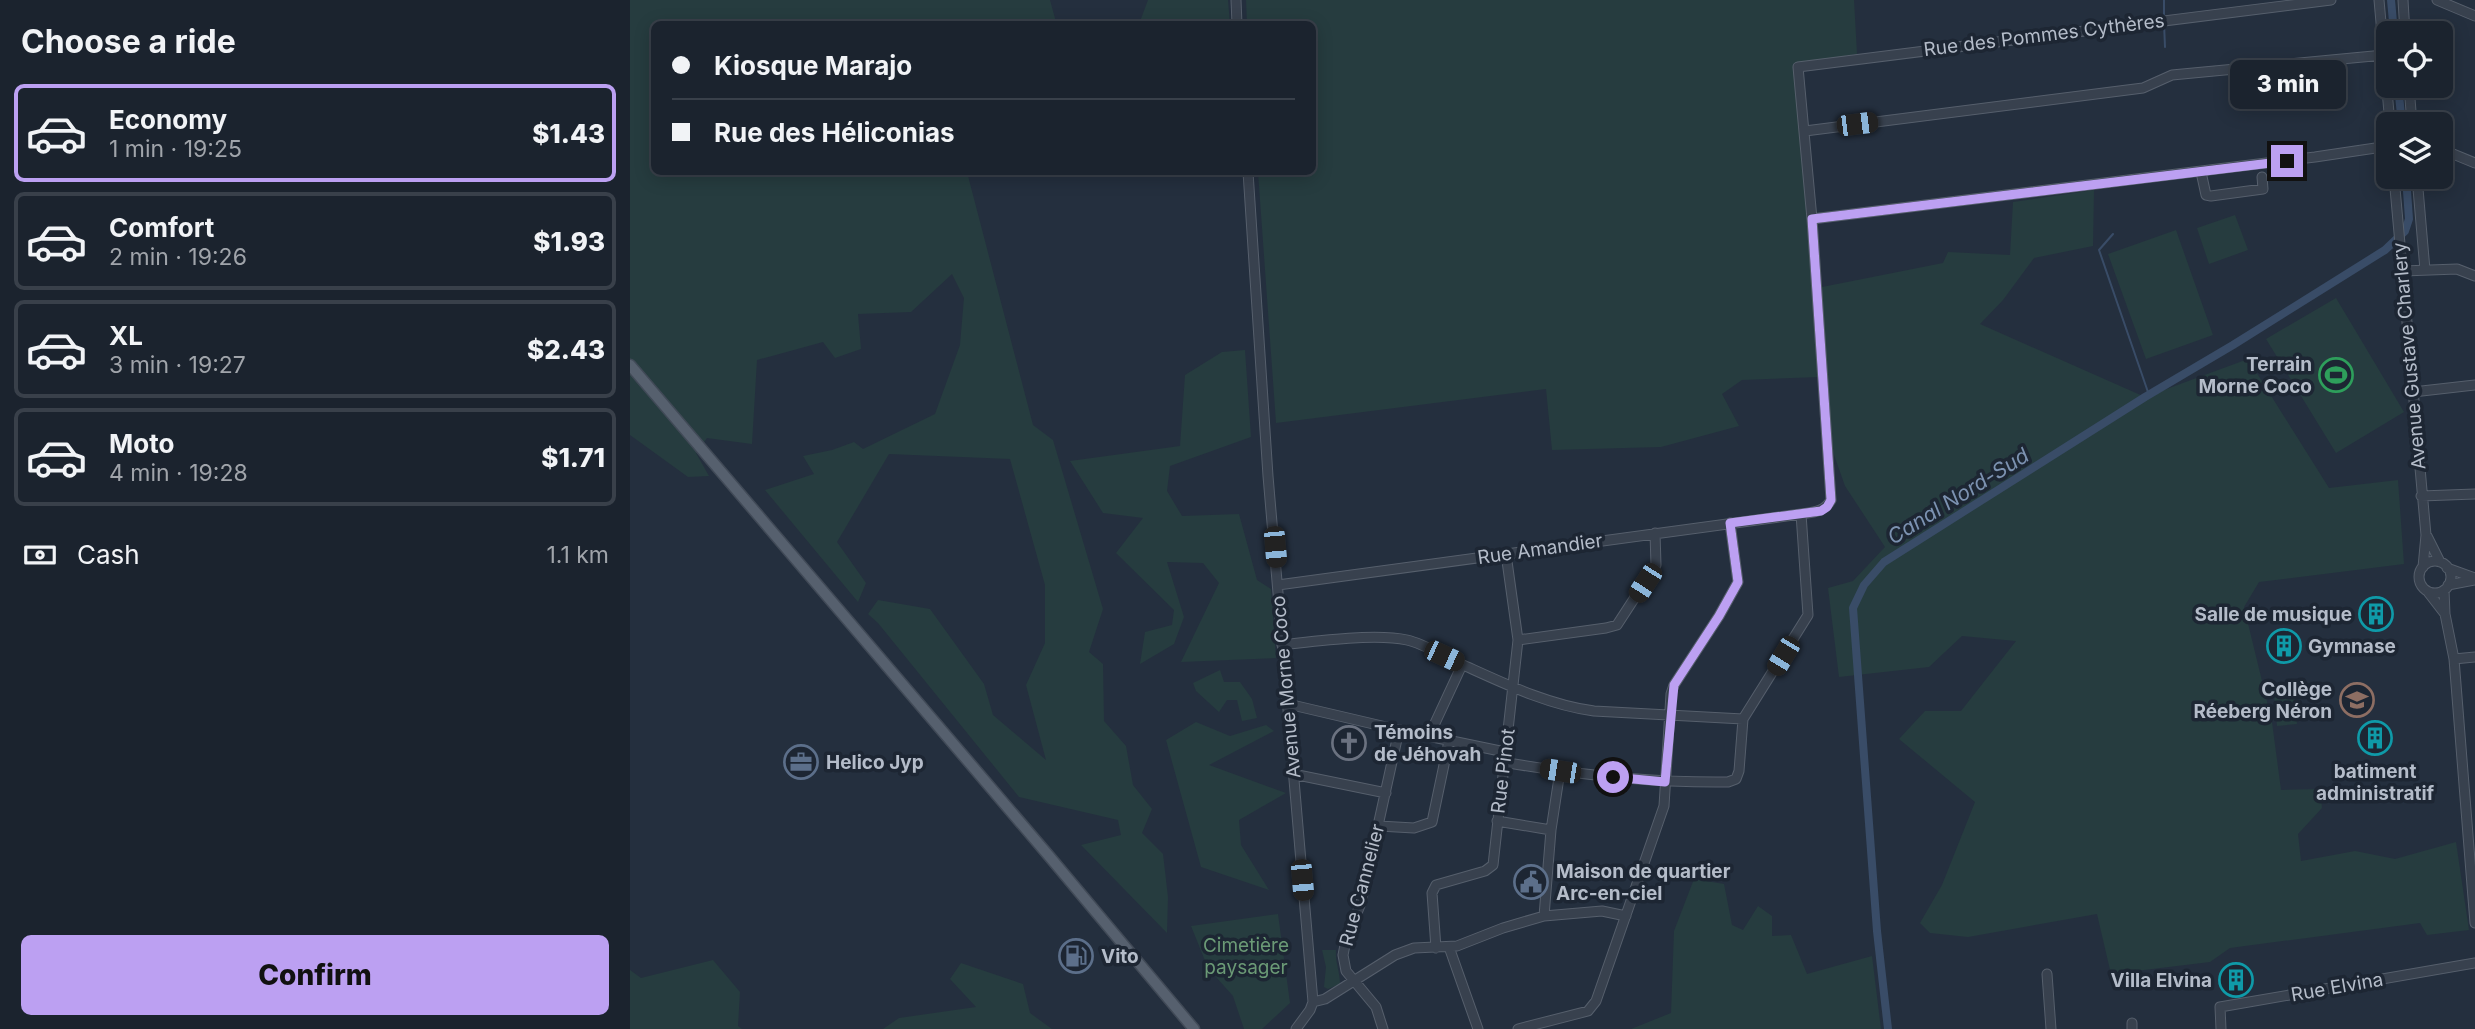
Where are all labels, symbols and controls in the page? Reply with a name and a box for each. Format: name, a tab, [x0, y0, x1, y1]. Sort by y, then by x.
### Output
street label: Rue des Pommes Cythères	[1922, 9, 2166, 61]
map controls	[2376, 21, 2453, 189]
button: locate	[2376, 21, 2453, 98]
text: Choose a ride	[21, 22, 236, 61]
text: Kiosque Marajo	[714, 50, 912, 81]
callout: 3 min	[2229, 60, 2345, 108]
text: 3 min	[2257, 70, 2319, 98]
icon: car	[25, 102, 88, 165]
text: Economy	[109, 104, 227, 135]
car	[1835, 111, 1880, 137]
button: layers	[2376, 112, 2453, 189]
text: Rue des Héliconias	[714, 117, 955, 148]
text: $1.43	[532, 118, 605, 149]
text: 1 min · 19:25	[109, 135, 242, 163]
route end	[2271, 145, 2303, 177]
icon: car	[25, 210, 88, 273]
text: Comfort	[109, 212, 214, 243]
text: $1.93	[533, 226, 605, 257]
street label: Avenue Gustave Charlery	[2388, 241, 2430, 471]
text: 2 min · 19:26	[109, 243, 247, 271]
icon: car	[25, 318, 88, 381]
text: XL	[109, 320, 143, 351]
text: $2.43	[527, 334, 605, 365]
text: 3 min · 19:27	[109, 351, 246, 379]
place label: Terrain Morne Coco	[2199, 353, 2312, 398]
sports icon: Terrain Morne Coco	[2317, 356, 2355, 394]
icon: car	[25, 426, 88, 489]
text: Moto	[109, 428, 174, 459]
text: $1.71	[541, 442, 605, 473]
water label: Canal Nord-Sud	[1883, 442, 2033, 549]
text: 4 min · 19:28	[109, 459, 248, 487]
car	[1263, 525, 1288, 569]
street label: Rue Amandier	[1476, 529, 1604, 569]
icon: cash	[21, 536, 59, 574]
text: Cash	[77, 539, 140, 570]
text: 1.1 km	[546, 541, 609, 569]
car	[1625, 560, 1666, 606]
street label: Avenue Morne Coco	[1267, 595, 1305, 779]
building icon: Salle de musique	[2357, 595, 2395, 633]
place label: Salle de musique	[2195, 603, 2352, 626]
building icon: Gymnase	[2265, 627, 2303, 665]
car	[1764, 633, 1803, 679]
place label: Gymnase	[2308, 635, 2396, 658]
car	[1421, 638, 1468, 674]
place label: Collège Réeberg Néron	[2193, 678, 2332, 723]
school or university icon: Collège Réeberg Néron	[2338, 681, 2376, 719]
building icon: batiment administratif	[2356, 719, 2394, 757]
place label: Témoins de Jéhovah	[1374, 721, 1481, 766]
church icon: Témoins de Jéhovah	[1330, 724, 1368, 762]
street label: Rue Pinot	[1486, 727, 1520, 815]
office icon: Helico Jyp	[782, 743, 820, 781]
place label: Helico Jyp	[826, 751, 924, 774]
car	[1538, 757, 1583, 785]
place label: batiment administratif	[2316, 760, 2435, 805]
route start	[1597, 761, 1629, 793]
street label: Rue Cannelier	[1335, 821, 1389, 949]
car	[1290, 858, 1315, 902]
place label: Maison de quartier Arc-en-ciel	[1556, 860, 1731, 905]
public building icon: Maison de quartier Arc-en-ciel	[1512, 863, 1550, 901]
park label: Cimetière paysager	[1203, 934, 1289, 979]
button: Confirm	[21, 935, 609, 1015]
fuel station icon: Vito	[1057, 937, 1095, 975]
place label: Vito	[1101, 945, 1139, 968]
building icon: Villa Elvina	[2217, 961, 2255, 999]
street label: Rue Elvina	[2289, 968, 2385, 1006]
place label: Villa Elvina	[2111, 969, 2212, 992]

